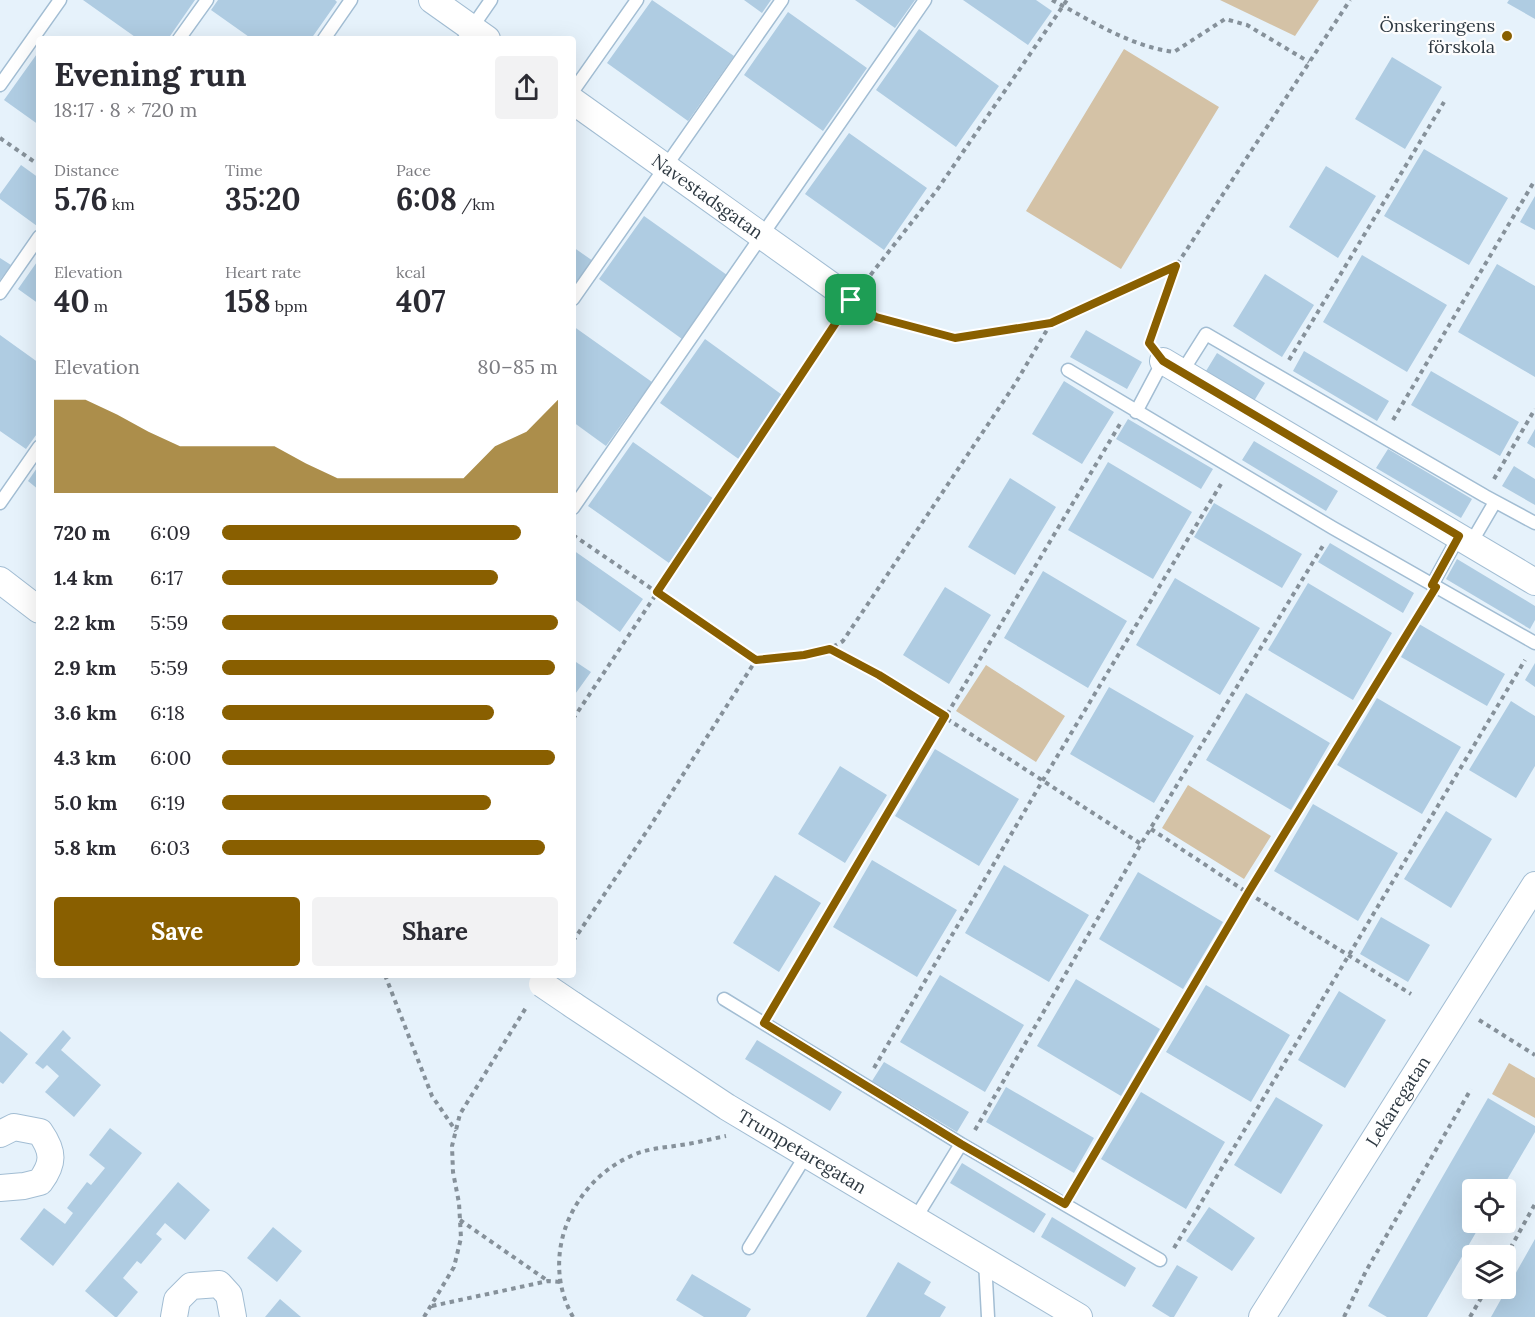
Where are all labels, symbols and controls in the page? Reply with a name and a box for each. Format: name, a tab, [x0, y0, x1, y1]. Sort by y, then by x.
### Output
place label: Önskeringens förskola	[1379, 14, 1495, 58]
marker: Önskeringens förskola	[1500, 29, 1514, 43]
text: Evening run	[54, 53, 246, 95]
button: share	[495, 56, 558, 119]
text: 18:17 · 8 × 720 m	[54, 97, 197, 122]
street label: Navestadsgatan	[647, 149, 768, 244]
text: Distance	[54, 160, 119, 180]
text: Time	[225, 160, 263, 180]
text: Pace	[396, 160, 431, 180]
text: 5.76	[54, 180, 108, 218]
text: 35:20	[225, 180, 301, 218]
text: 6:08	[396, 180, 457, 218]
text: km	[108, 194, 135, 214]
text: /km	[457, 194, 495, 214]
text: Elevation	[54, 262, 123, 282]
text: Heart rate	[225, 262, 301, 282]
text: kcal	[396, 262, 426, 282]
pin	[825, 274, 876, 325]
text: 40	[54, 282, 90, 320]
text: 158	[225, 282, 271, 320]
text: 407	[396, 282, 446, 320]
icon: arrive	[834, 283, 867, 316]
text: m	[90, 296, 108, 316]
text: bpm	[271, 296, 308, 316]
text: Elevation	[54, 354, 140, 379]
text: 80–85 m	[477, 354, 558, 379]
text: 720 m	[54, 520, 110, 545]
text: 6:09	[150, 520, 191, 545]
text: 1.4 km	[54, 565, 113, 590]
text: 6:17	[150, 565, 183, 590]
text: 2.2 km	[54, 610, 116, 635]
text: 5:59	[150, 610, 188, 635]
text: 2.9 km	[54, 655, 116, 680]
text: 5:59	[150, 655, 188, 680]
text: 3.6 km	[54, 700, 117, 725]
text: 6:18	[150, 700, 185, 725]
text: 4.3 km	[54, 745, 116, 770]
text: 6:00	[150, 745, 191, 770]
text: 5.0 km	[54, 790, 117, 815]
text: 6:19	[150, 790, 185, 815]
text: 5.8 km	[54, 835, 116, 860]
text: 6:03	[150, 835, 190, 860]
button: Save	[54, 897, 300, 966]
button: Share	[312, 897, 558, 966]
street label: Lekaregatan	[1361, 1051, 1435, 1151]
street label: Trumpetaregatan	[733, 1104, 871, 1199]
map controls	[1462, 1179, 1516, 1299]
button: locate	[1462, 1179, 1516, 1233]
button: layers	[1462, 1245, 1516, 1299]

